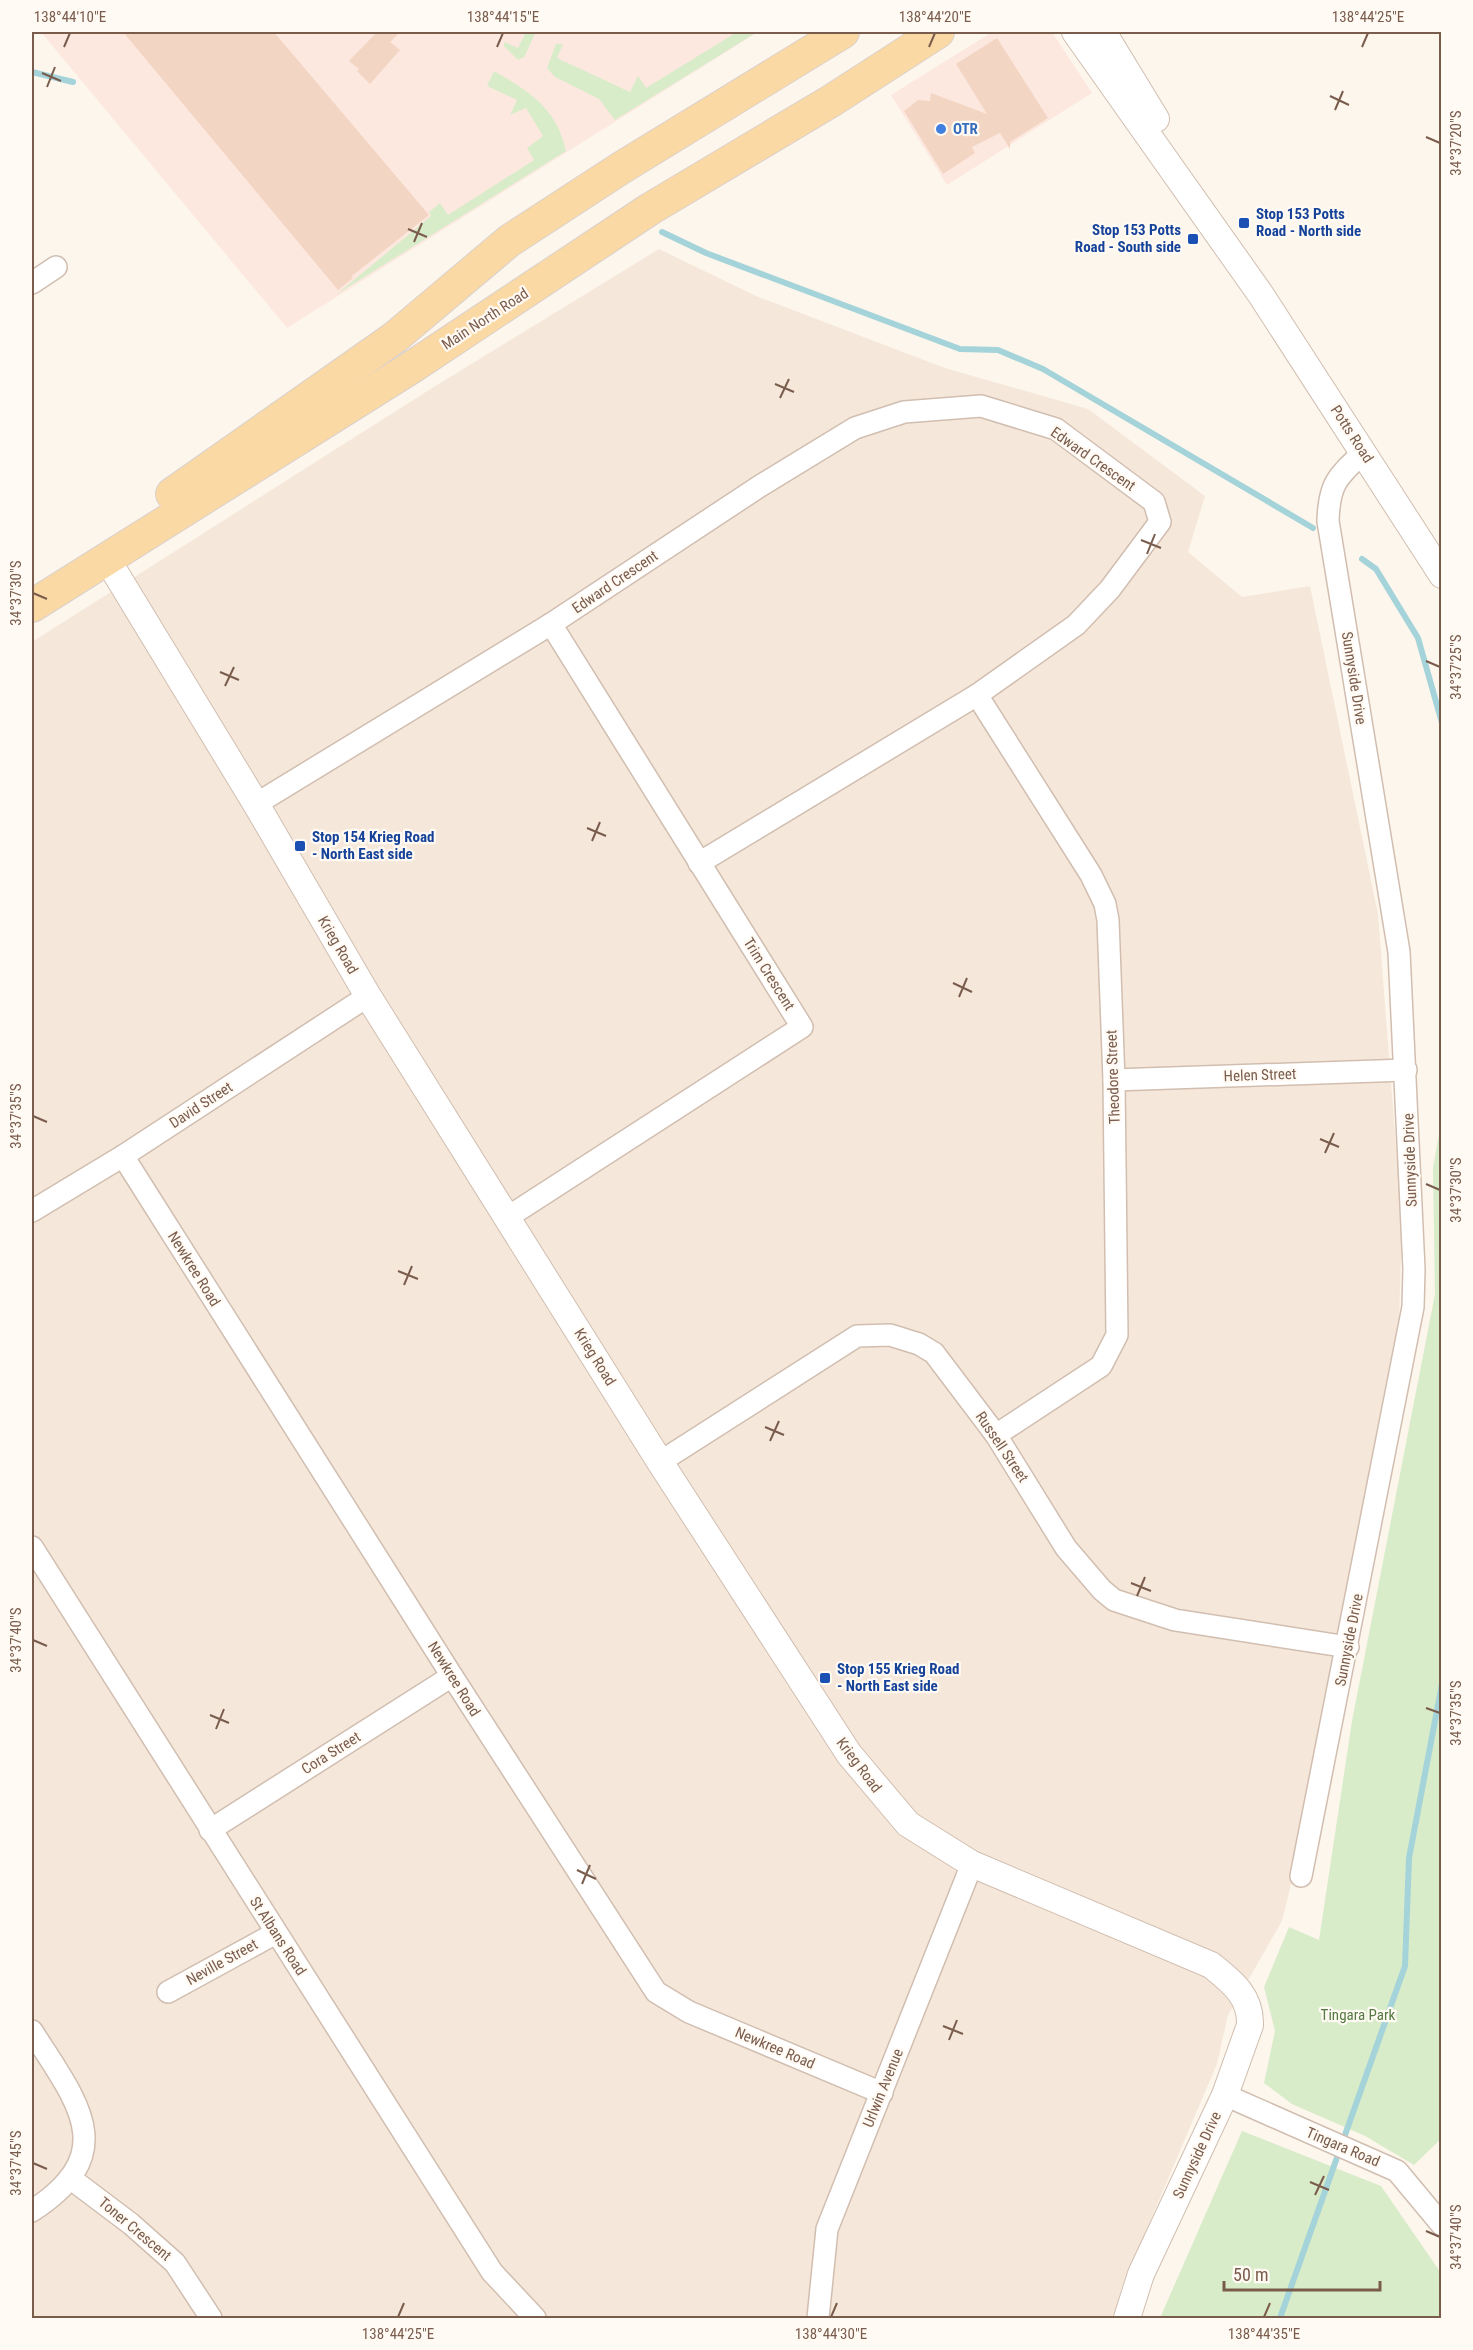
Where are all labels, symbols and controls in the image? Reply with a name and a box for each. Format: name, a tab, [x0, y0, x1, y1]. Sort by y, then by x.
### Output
text: 138°44'10"E	[34, 8, 106, 26]
text: 138°44'15"E	[467, 8, 539, 26]
text: 138°44'20"E	[899, 8, 971, 26]
text: 138°44'25"E	[1332, 8, 1404, 26]
text: 34°37'20"S	[1447, 110, 1465, 176]
place label: OTR	[953, 120, 978, 138]
marker: OTR	[934, 122, 948, 136]
place label: Stop 153 Potts Road - North side	[1256, 205, 1361, 240]
marker: Stop 153 Potts Road - North side	[1237, 216, 1251, 230]
place label: Stop 153 Potts Road - South side	[1075, 221, 1181, 256]
marker: Stop 153 Potts Road - South side	[1186, 232, 1200, 246]
street label: Main North Road	[438, 284, 532, 354]
street label: Potts Road	[1327, 402, 1377, 466]
street label: Edward Crescent	[1047, 423, 1139, 495]
street label: Edward Crescent	[569, 547, 661, 617]
text: 34°37'30"S	[7, 560, 25, 626]
street label: Sunnyside Drive	[1338, 630, 1370, 726]
text: 34°37'25"S	[1447, 634, 1465, 700]
place label: Stop 154 Krieg Road - North East side	[312, 828, 435, 863]
marker: Stop 154 Krieg Road - North East side	[293, 839, 307, 853]
street label: Krieg Road	[314, 913, 362, 977]
street label: Trim Crescent	[740, 934, 798, 1014]
street label: Theodore Street	[1102, 1029, 1124, 1125]
street label: Helen Street	[1223, 1065, 1297, 1085]
street label: David Street	[166, 1078, 236, 1132]
text: 34°37'35"S	[7, 1083, 25, 1149]
street label: Sunnyside Drive	[1399, 1113, 1421, 1207]
text: 34°37'30"S	[1447, 1157, 1465, 1223]
street label: Newkree Road	[164, 1228, 224, 1310]
street label: Krieg Road	[570, 1325, 620, 1389]
street label: Russell Street	[972, 1408, 1032, 1486]
street label: Sunnyside Drive	[1331, 1592, 1367, 1688]
text: 34°37'40"S	[7, 1607, 25, 1673]
street label: Newkree Road	[424, 1638, 484, 1720]
place label: Stop 155 Krieg Road - North East side	[837, 1660, 960, 1695]
marker: Stop 155 Krieg Road - North East side	[818, 1671, 832, 1685]
text: 34°37'35"S	[1447, 1680, 1465, 1746]
street label: Cora Street	[298, 1728, 364, 1778]
street label: Krieg Road	[832, 1734, 886, 1796]
street label: St Albans Road	[246, 1893, 310, 1979]
street label: Neville Street	[183, 1935, 261, 1989]
park label: Tingara Park	[1321, 2006, 1396, 2024]
street label: Newkree Road	[732, 2023, 818, 2073]
street label: Urlwin Avenue	[859, 2046, 907, 2130]
street label: Sunnyside Drive	[1169, 2109, 1225, 2201]
street label: Tingara Road	[1304, 2123, 1382, 2171]
text: 34°37'45"S	[7, 2130, 25, 2196]
street label: Toner Crescent	[95, 2193, 175, 2265]
text: 34°37'40"S	[1447, 2204, 1465, 2270]
scale bar	[1224, 2254, 1380, 2292]
text: 50 m	[1233, 2264, 1268, 2285]
text: 138°44'25"E	[362, 2325, 434, 2343]
text: 138°44'30"E	[795, 2325, 867, 2343]
text: 138°44'35"E	[1228, 2325, 1300, 2343]

